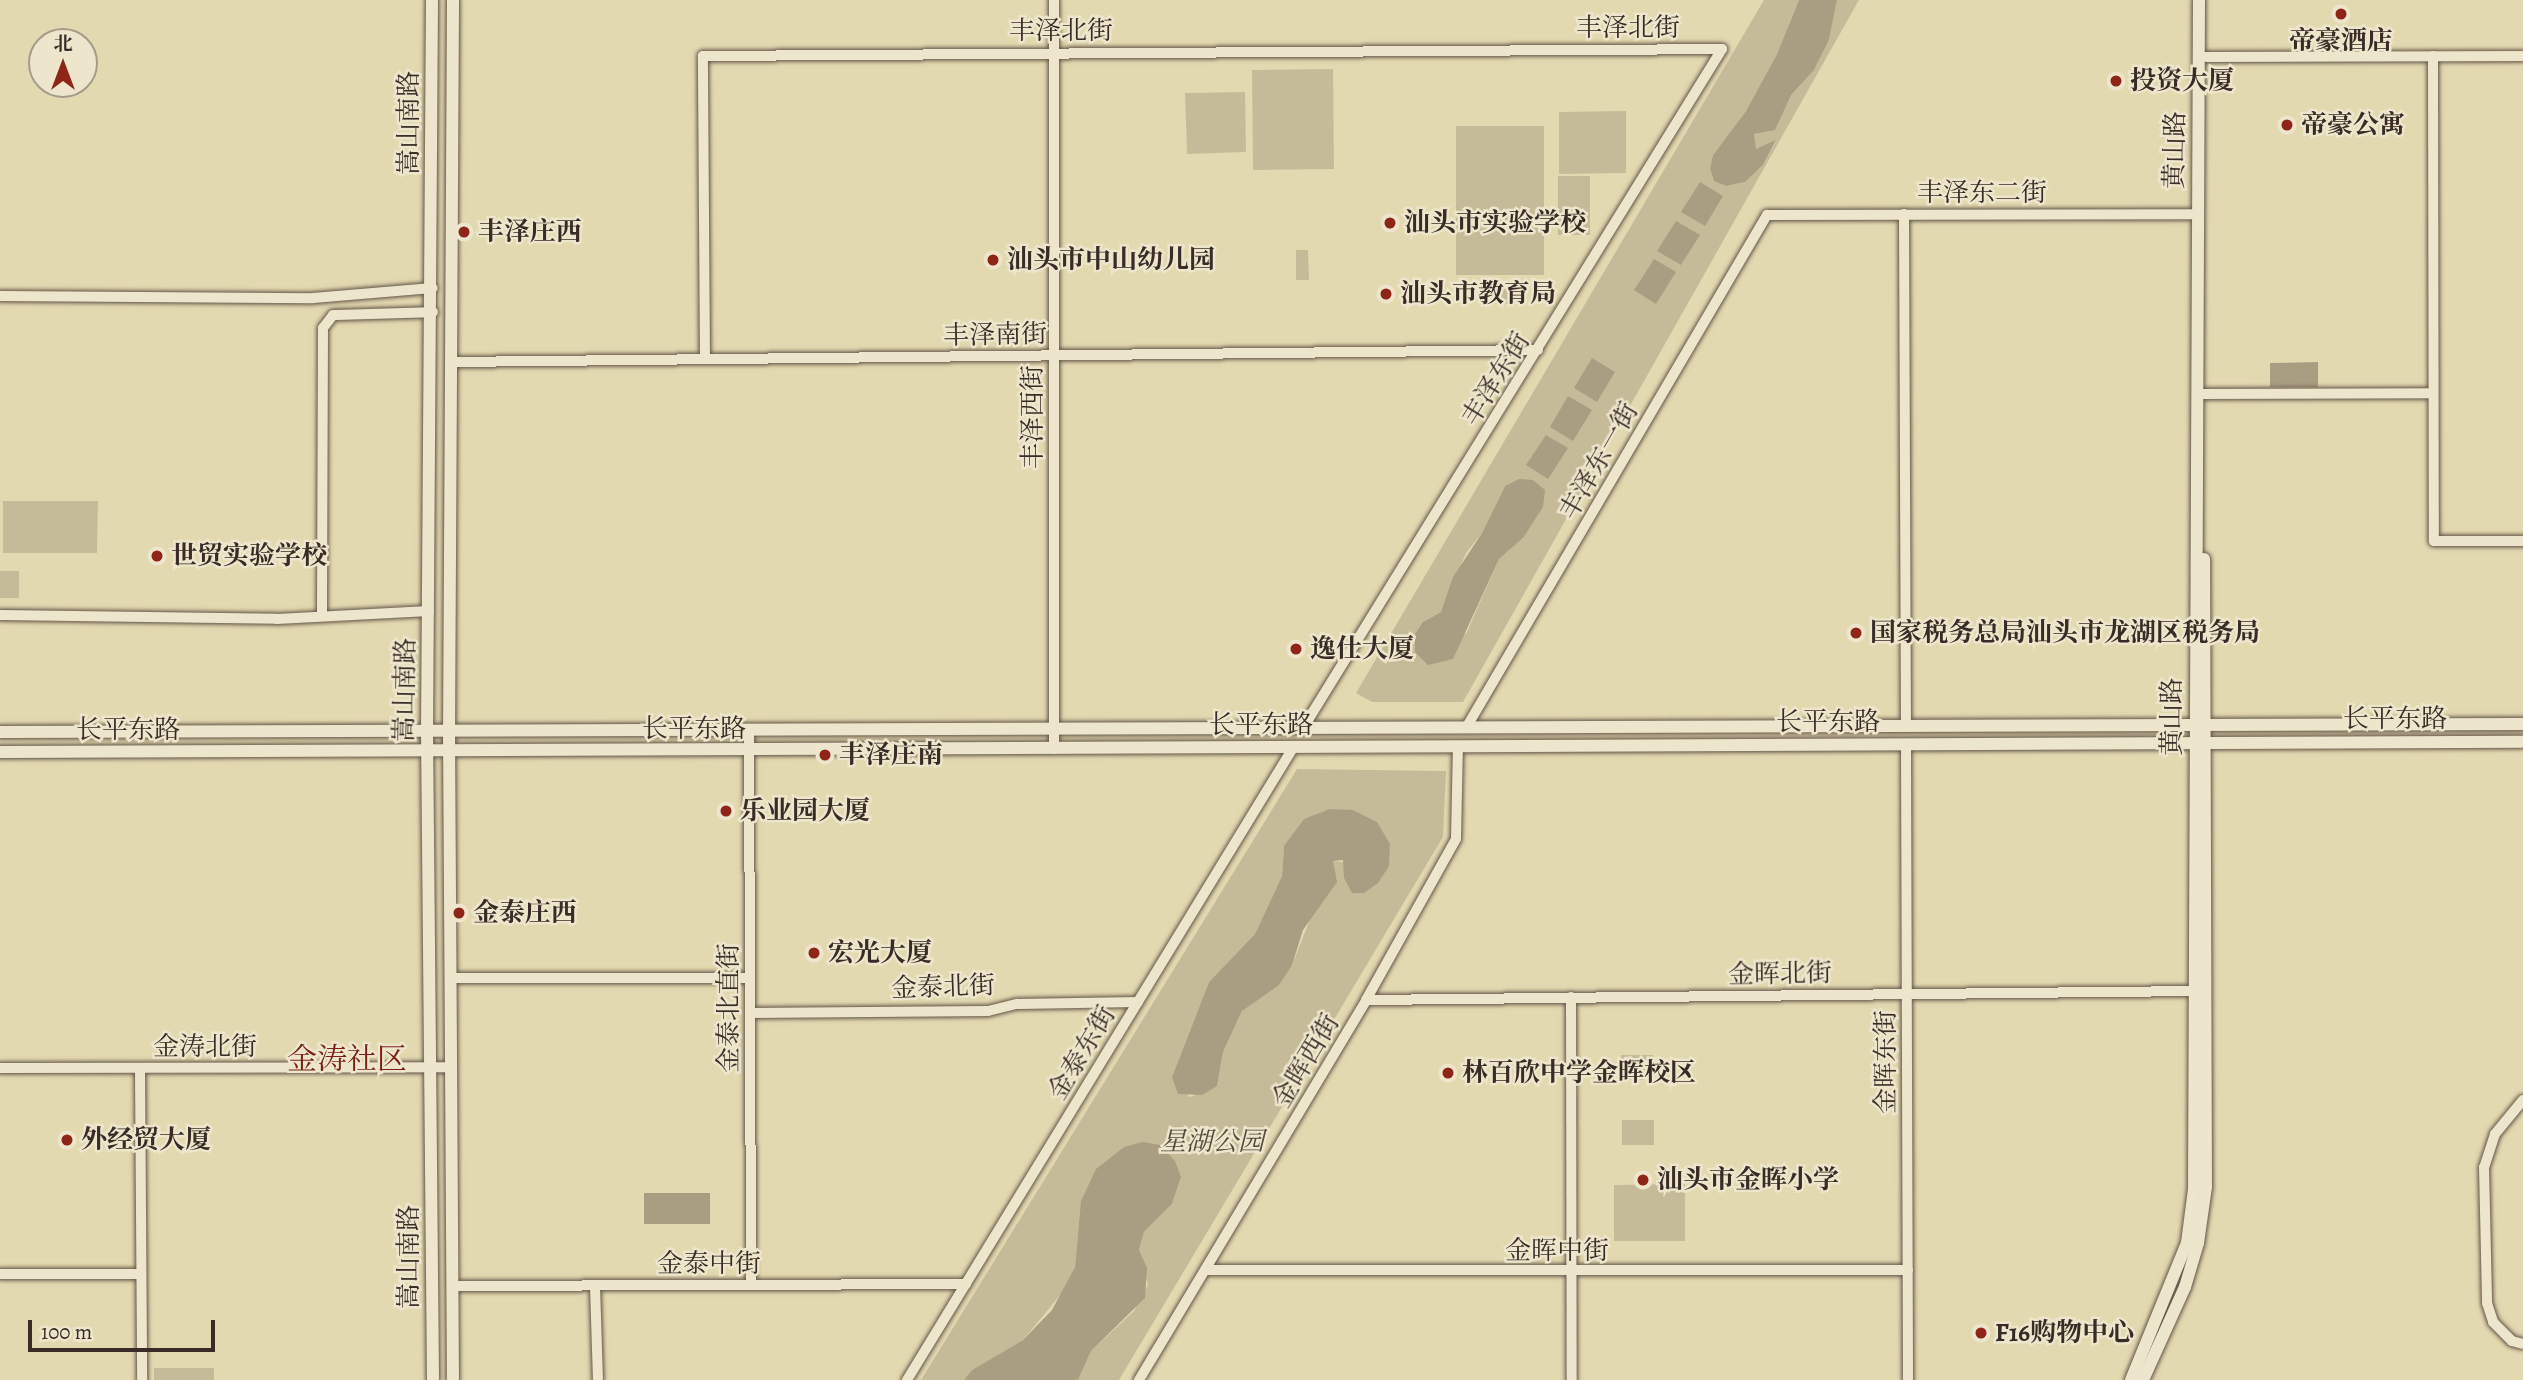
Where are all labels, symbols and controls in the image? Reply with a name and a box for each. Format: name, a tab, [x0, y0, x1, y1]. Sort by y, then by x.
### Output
marker: 帝豪酒店	[2333, 6, 2349, 22]
street label: 丰泽北街	[1576, 12, 1680, 44]
street label: 丰泽北街	[1009, 15, 1113, 47]
place label: 帝豪酒店	[2289, 25, 2393, 57]
north arrow	[28, 28, 98, 98]
text: 北	[53, 31, 73, 57]
place label: 投资大厦	[2130, 65, 2234, 97]
street label: 嵩山南路	[393, 71, 425, 175]
marker: 投资大厦	[2108, 73, 2124, 89]
place label: 帝豪公寓	[2301, 109, 2405, 141]
street label: 黄山路	[2159, 111, 2191, 189]
marker: 帝豪公寓	[2279, 117, 2295, 133]
street label: 丰泽东二街	[1917, 177, 2047, 209]
place label: 汕头市实验学校	[1404, 207, 1586, 239]
marker: 汕头市实验学校	[1382, 215, 1398, 231]
place label: 丰泽庄西	[478, 216, 582, 248]
marker: 丰泽庄西	[456, 224, 472, 240]
place label: 汕头市中山幼儿园	[1007, 244, 1215, 276]
marker: 汕头市中山幼儿园	[985, 252, 1001, 268]
place label: 汕头市教育局	[1400, 278, 1556, 310]
marker: 汕头市教育局	[1378, 286, 1394, 302]
street label: 丰泽南街	[943, 318, 1047, 352]
street label: 丰泽东街	[1455, 327, 1537, 431]
street label: 丰泽西街	[1017, 365, 1049, 469]
street label: 丰泽东一街	[1553, 397, 1645, 525]
place label: 世贸实验学校	[171, 540, 327, 572]
marker: 世贸实验学校	[149, 548, 165, 564]
place label: 国家税务总局汕头市龙湖区税务局	[1870, 617, 2260, 649]
marker: 国家税务总局汕头市龙湖区税务局	[1848, 625, 1864, 641]
place label: 逸仕大厦	[1310, 633, 1414, 665]
street label: 嵩山南路	[388, 638, 422, 742]
marker: 逸仕大厦	[1288, 641, 1304, 657]
street label: 黄山路	[2156, 678, 2188, 756]
street label: 长平东路	[2343, 703, 2447, 735]
street label: 长平东路	[1776, 706, 1880, 738]
street label: 长平东路	[1209, 709, 1313, 741]
street label: 长平东路	[642, 713, 746, 745]
street label: 长平东路	[76, 714, 180, 746]
place label: 丰泽庄南	[839, 739, 943, 771]
marker: 丰泽庄南	[817, 747, 833, 763]
place label: 乐业园大厦	[740, 795, 870, 827]
marker: 乐业园大厦	[718, 803, 734, 819]
place label: 金泰庄西	[473, 897, 577, 929]
marker: 金泰庄西	[451, 905, 467, 921]
place label: 宏光大厦	[828, 937, 932, 969]
street label: 金泰北直街	[713, 943, 745, 1073]
marker: 宏光大厦	[806, 945, 822, 961]
street label: 金晖北街	[1728, 957, 1832, 991]
street label: 金泰北街	[890, 970, 996, 1004]
street label: 金泰东街	[1042, 1000, 1122, 1106]
street label: 金晖西街	[1266, 1008, 1346, 1114]
street label: 金晖东街	[1870, 1010, 1902, 1114]
street label: 金涛北街	[153, 1031, 257, 1063]
district label: 金涛社区	[287, 1041, 407, 1077]
place label: 林百欣中学金晖校区	[1462, 1057, 1696, 1089]
marker: 林百欣中学金晖校区	[1440, 1065, 1456, 1081]
place label: 外经贸大厦	[81, 1124, 211, 1156]
park label: 星湖公园	[1160, 1126, 1264, 1158]
marker: 外经贸大厦	[59, 1132, 75, 1148]
place label: 汕头市金晖小学	[1657, 1164, 1839, 1196]
marker: 汕头市金晖小学	[1635, 1172, 1651, 1188]
street label: 嵩山南路	[393, 1205, 425, 1309]
street label: 金晖中街	[1505, 1235, 1609, 1267]
street label: 金泰中街	[657, 1248, 761, 1280]
scale bar	[32, 1306, 219, 1350]
place label: F16购物中心	[1995, 1317, 2134, 1349]
text: 100 m	[41, 1318, 92, 1346]
marker: F16购物中心	[1973, 1325, 1989, 1341]

